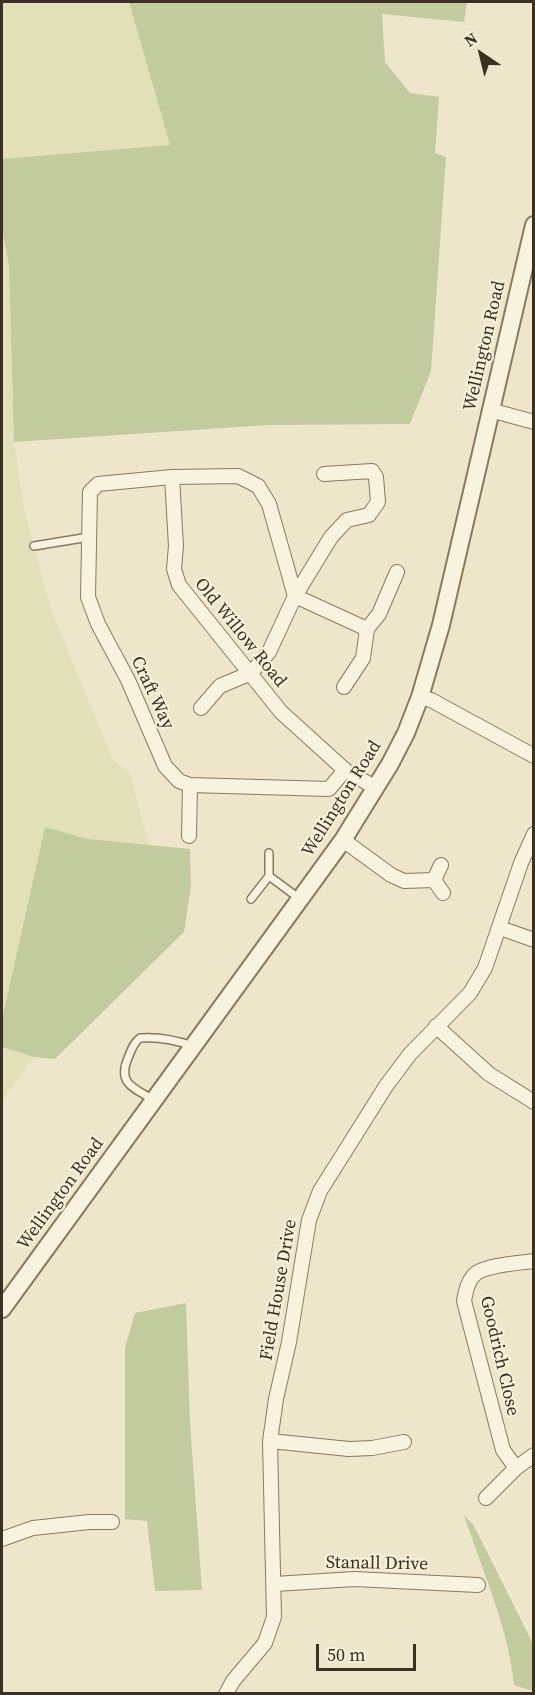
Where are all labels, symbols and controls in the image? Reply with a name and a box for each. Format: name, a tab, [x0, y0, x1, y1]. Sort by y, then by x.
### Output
north arrow	[451, 24, 511, 84]
text: N	[460, 27, 482, 52]
street label: Wellington Road	[460, 279, 510, 413]
street label: Old Willow Road	[189, 574, 291, 692]
street label: Craft Way	[126, 653, 178, 733]
street label: Wellington Road	[298, 737, 386, 861]
street label: Wellington Road	[13, 1134, 109, 1254]
street label: Field House Drive	[256, 1218, 302, 1362]
street label: Goodrich Close	[475, 1294, 523, 1418]
street label: Stanall Drive	[326, 1552, 428, 1576]
scale bar	[319, 1632, 420, 1670]
text: 50 m	[327, 1642, 365, 1667]

